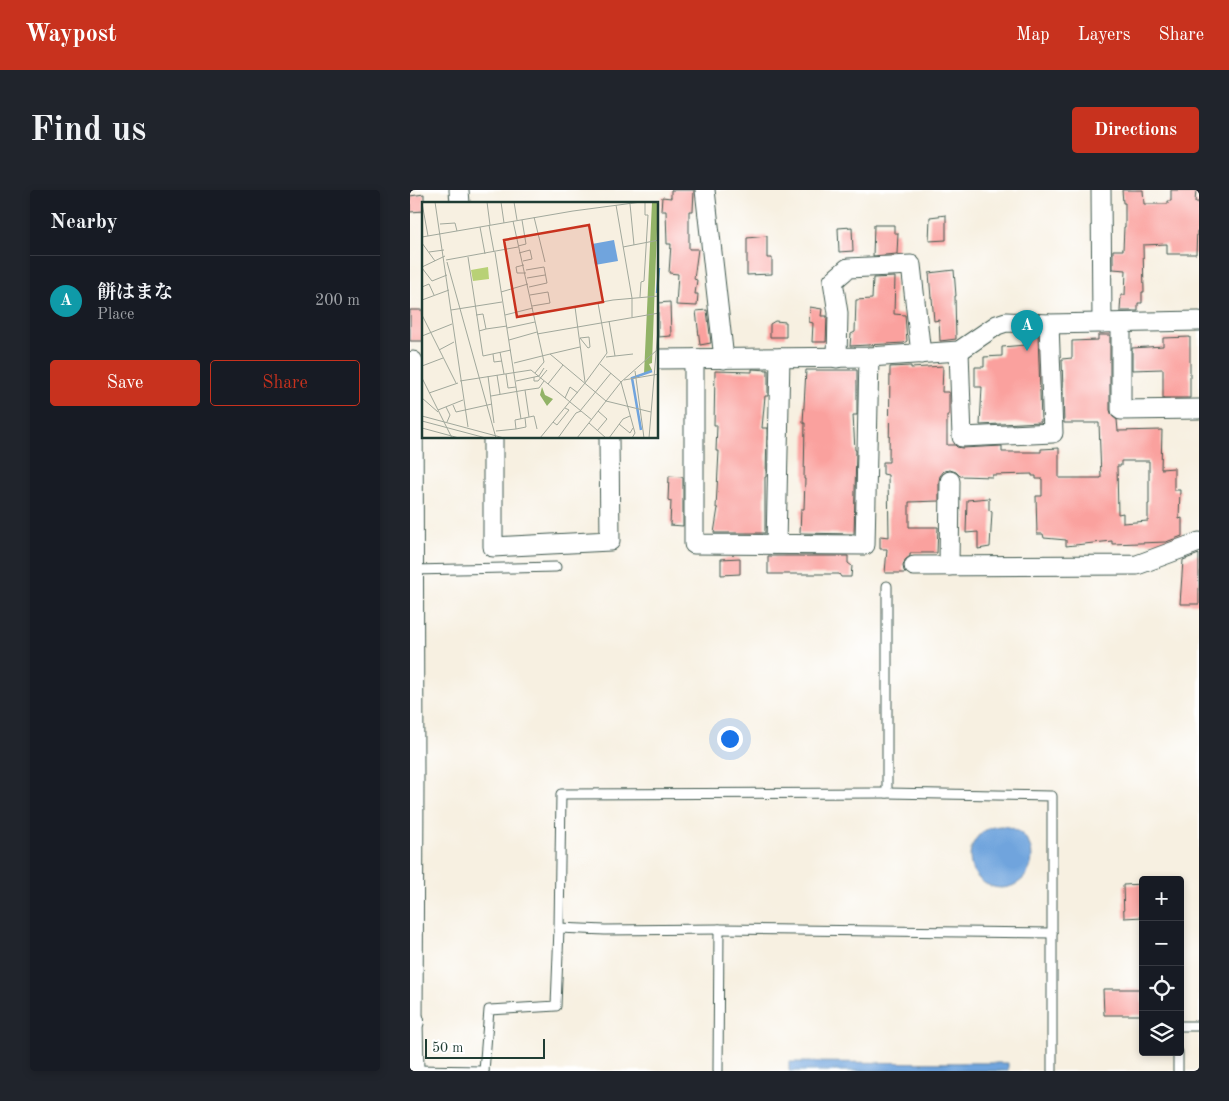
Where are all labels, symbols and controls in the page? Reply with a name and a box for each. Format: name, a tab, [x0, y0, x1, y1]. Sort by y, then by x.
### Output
text: Waypost	[25, 23, 117, 47]
text: Map	[1016, 26, 1050, 44]
text: Layers	[1078, 26, 1130, 44]
text: Share	[1158, 26, 1204, 44]
button: Directions	[1072, 107, 1199, 153]
text: Find us	[30, 113, 146, 148]
inset map	[422, 202, 659, 439]
text: Nearby	[50, 212, 118, 233]
text: 餅はまな	[97, 284, 173, 303]
text: A	[60, 293, 72, 309]
text: 200 m	[315, 293, 360, 309]
text: Place	[97, 307, 134, 323]
pin: A	[1011, 310, 1043, 351]
button: Save	[50, 360, 200, 406]
button: Share	[210, 360, 360, 406]
your location	[717, 726, 743, 752]
map controls	[1139, 876, 1184, 1056]
button: +	[1139, 876, 1184, 921]
button: −	[1139, 921, 1184, 966]
button: locate	[1139, 966, 1184, 1011]
button: layers	[1139, 1011, 1184, 1056]
scale bar	[425, 1036, 545, 1059]
text: 50 m	[432, 1041, 463, 1055]

